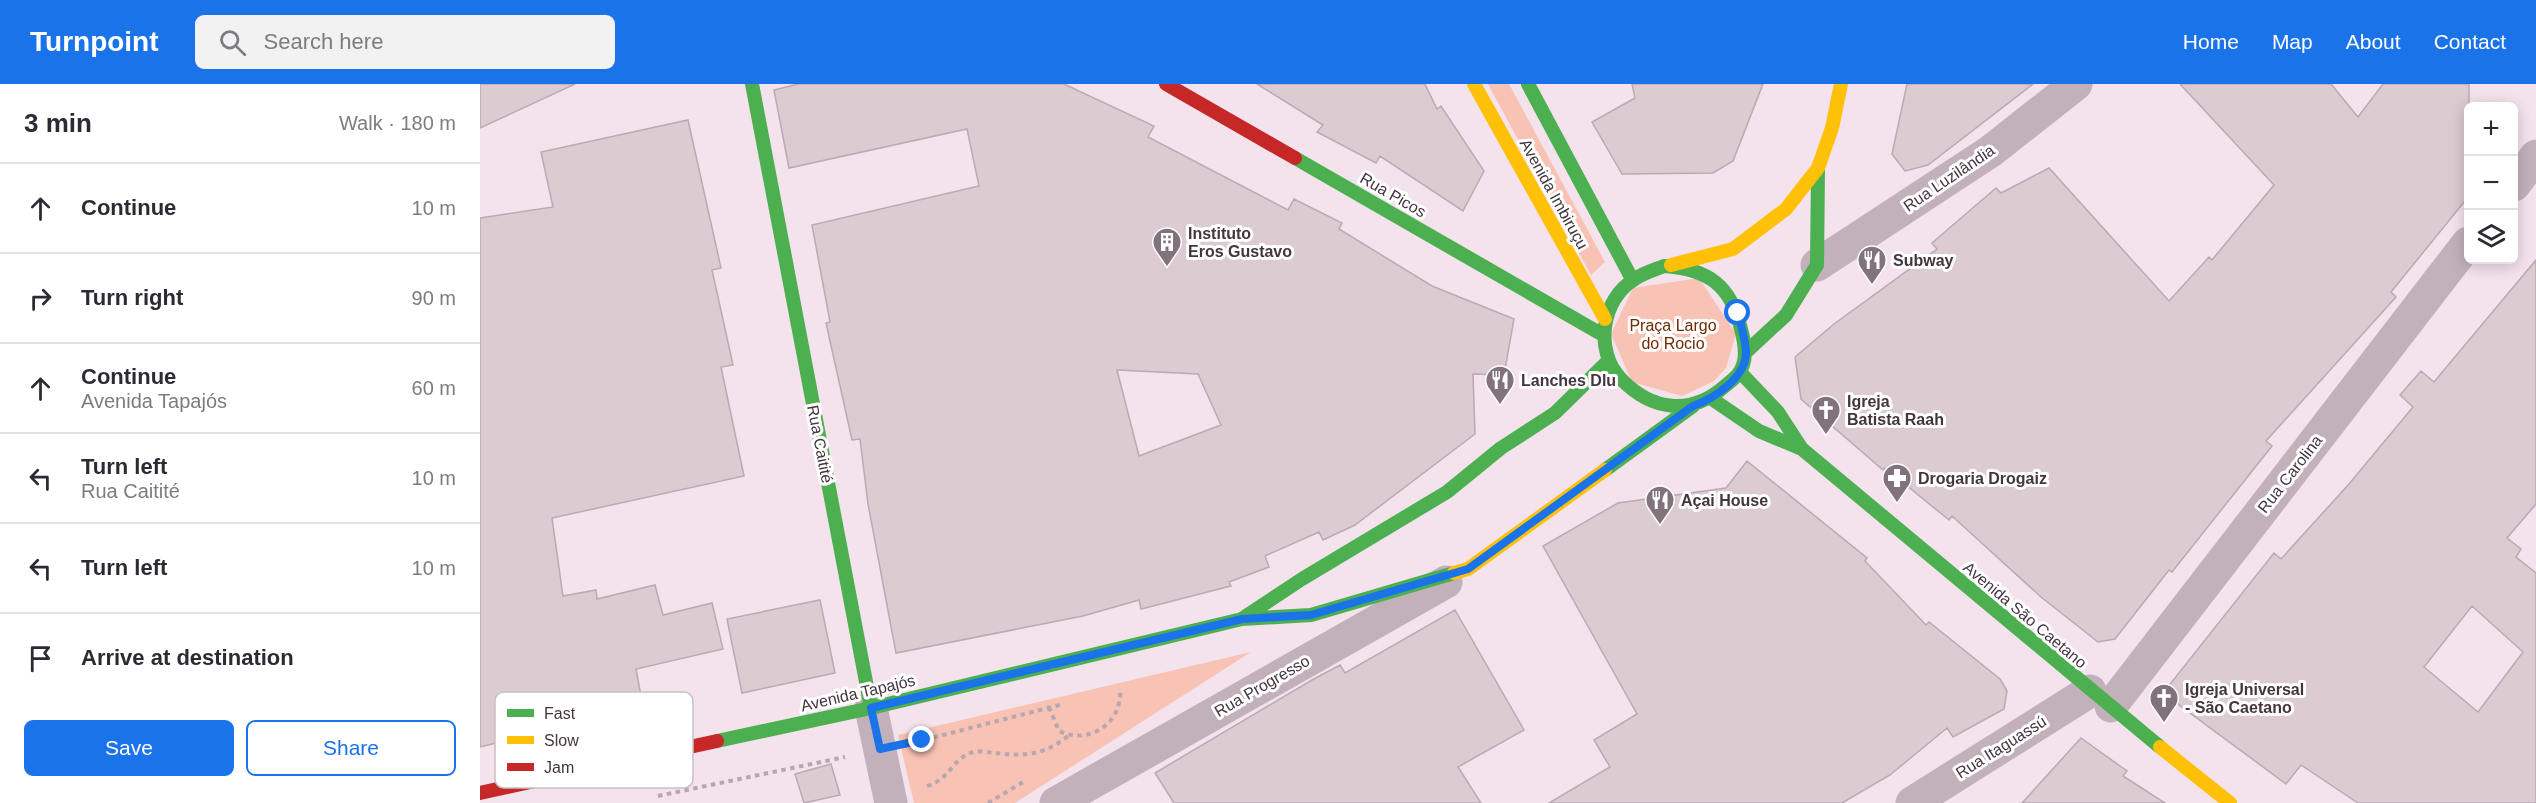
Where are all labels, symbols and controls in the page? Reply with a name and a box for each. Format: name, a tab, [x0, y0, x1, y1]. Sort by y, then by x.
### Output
search box	[195, 15, 615, 69]
text: Turnpoint	[30, 26, 159, 57]
icon: search	[216, 26, 249, 59]
text: Search here	[264, 29, 383, 54]
text: Home	[2183, 30, 2239, 53]
text: Map	[2272, 30, 2313, 53]
text: About	[2346, 30, 2401, 53]
text: Contact	[2434, 30, 2506, 53]
map controls	[2464, 102, 2518, 264]
button: +	[2464, 102, 2518, 156]
text: 3 min	[24, 108, 92, 138]
text: Walk · 180 m	[339, 112, 456, 134]
street label: Avenida Imbiruçu	[1517, 136, 1591, 252]
street label: Rua Luzilândia	[1900, 141, 1998, 215]
button: −	[2464, 156, 2518, 210]
street label: Rua Picos	[1357, 169, 1429, 221]
icon: ahead	[24, 192, 57, 225]
text: Continue	[81, 195, 176, 220]
text: 10 m	[412, 197, 456, 219]
button: layers	[2464, 210, 2518, 264]
place label: Instituto Eros Gustavo	[1188, 225, 1292, 260]
building icon: Instituto Eros Gustavo	[1151, 226, 1183, 268]
restaurant icon: Subway	[1856, 244, 1888, 286]
place label: Subway	[1893, 252, 1954, 269]
icon: right	[24, 282, 57, 315]
text: Turn right	[81, 285, 183, 310]
text: 90 m	[412, 287, 456, 309]
route start	[1724, 299, 1750, 325]
park label: Praça Largo do Rocio	[1629, 317, 1717, 352]
text: Continue	[81, 364, 176, 389]
restaurant icon: Lanches Dlu	[1484, 364, 1516, 406]
icon: ahead	[24, 372, 57, 405]
place label: Lanches Dlu	[1521, 372, 1616, 389]
text: 60 m	[412, 377, 456, 399]
text: Avenida Tapajós	[81, 390, 227, 412]
place label: Igreja Batista Raah	[1847, 393, 1944, 428]
church icon: Igreja Batista Raah	[1810, 394, 1842, 436]
street label: Rua Caitité	[804, 404, 836, 485]
street label: Rua Carolina	[2255, 432, 2326, 516]
text: Turn left	[81, 454, 167, 479]
icon: left	[24, 462, 57, 495]
pharmacy icon: Drogaria Drogaiz	[1881, 462, 1913, 504]
text: 10 m	[412, 467, 456, 489]
place label: Drogaria Drogaiz	[1918, 470, 2047, 487]
text: Rua Caitité	[81, 480, 180, 502]
restaurant icon: Açai House	[1644, 484, 1676, 526]
place label: Açai House	[1681, 492, 1768, 509]
icon: left	[24, 552, 57, 585]
text: Turn left	[81, 555, 167, 580]
text: 10 m	[412, 557, 456, 579]
street label: Avenida São Caetano	[1960, 559, 2090, 672]
icon: arrive	[24, 642, 57, 675]
text: Arrive at destination	[81, 645, 294, 670]
street label: Rua Progresso	[1212, 652, 1313, 720]
street label: Avenida Tapajós	[799, 672, 917, 714]
place label: Igreja Universal - São Caetano	[2185, 681, 2304, 716]
church icon: Igreja Universal - São Caetano	[2148, 682, 2180, 724]
legend	[495, 692, 693, 788]
text: Fast	[544, 705, 576, 722]
street label: Rua Itaguassú	[1953, 712, 2049, 782]
button: Save	[24, 720, 234, 776]
button: Share	[246, 720, 456, 776]
route end	[908, 726, 934, 752]
text: Slow	[544, 732, 579, 749]
text: Jam	[544, 759, 574, 776]

